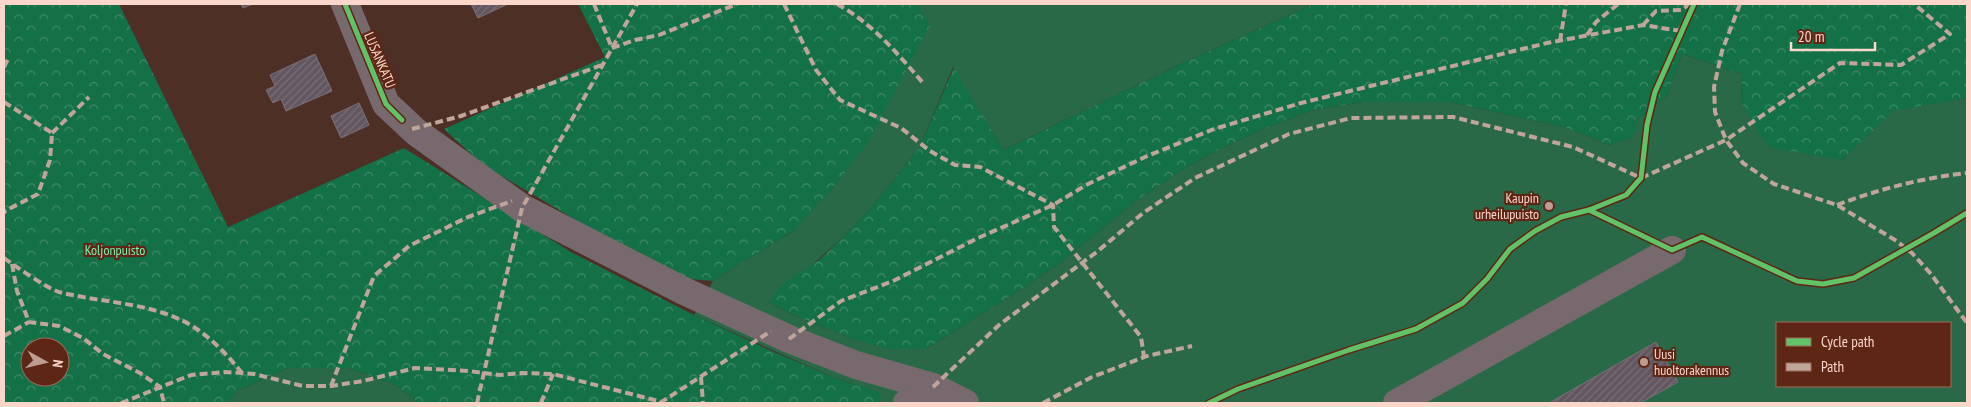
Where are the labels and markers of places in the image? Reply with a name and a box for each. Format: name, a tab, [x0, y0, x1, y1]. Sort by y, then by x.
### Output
place label: Kaupin urheilupuisto	[1475, 189, 1539, 223]
marker: Kaupin urheilupuisto	[1543, 200, 1555, 212]
place label: Uusi huoltorakennus	[1654, 345, 1729, 379]
marker: Uusi huoltorakennus	[1638, 356, 1650, 368]

